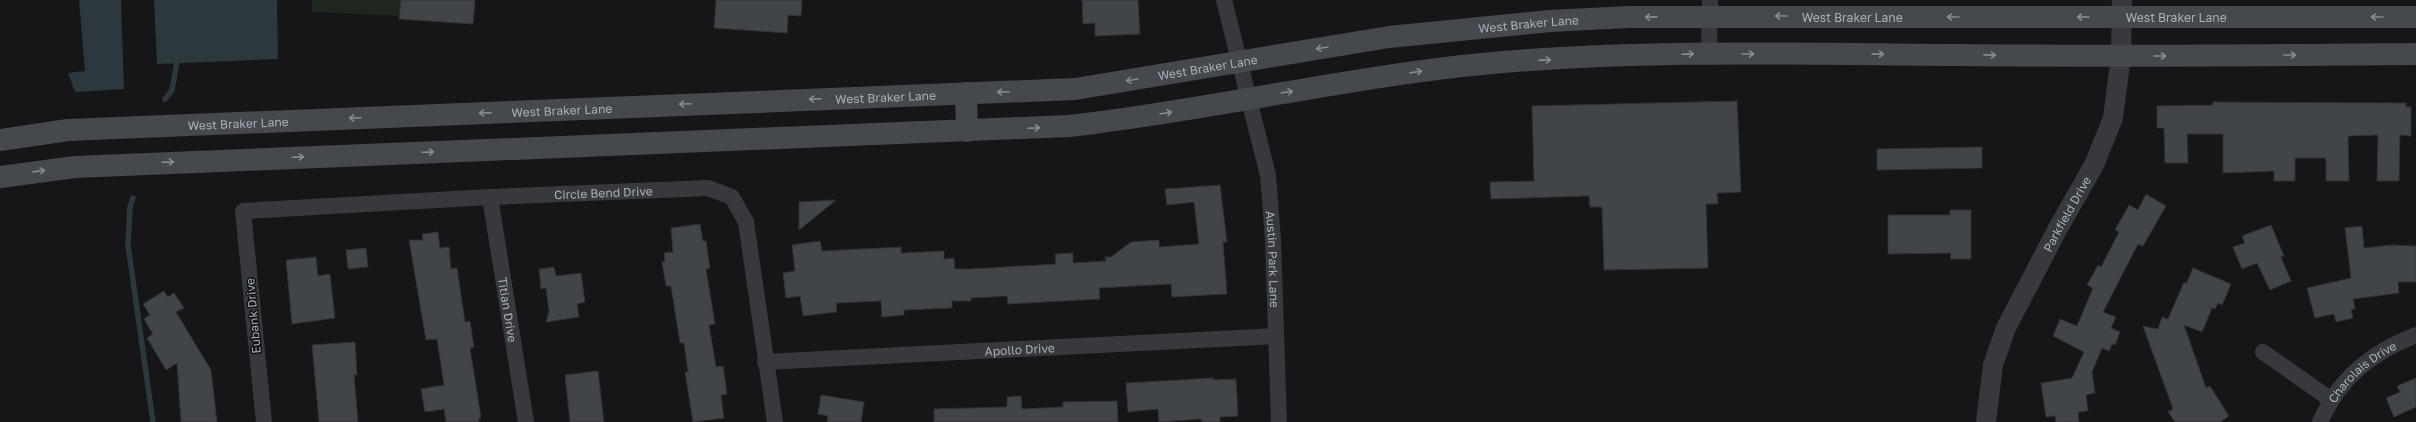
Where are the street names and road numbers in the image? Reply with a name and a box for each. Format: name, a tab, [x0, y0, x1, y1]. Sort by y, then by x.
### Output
street label: West Braker Lane	[1802, 10, 1903, 25]
street label: West Braker Lane	[2126, 10, 2227, 25]
street label: West Braker Lane	[1478, 12, 1579, 36]
street label: West Braker Lane	[1157, 51, 1259, 83]
street label: West Braker Lane	[835, 87, 936, 106]
street label: West Braker Lane	[511, 100, 613, 119]
street label: West Braker Lane	[187, 114, 289, 133]
street label: Parkfield Drive	[2040, 173, 2094, 254]
street label: Circle Bend Drive	[554, 183, 653, 202]
street label: Austin Park Lane	[1263, 210, 1283, 308]
street label: Titian Drive	[495, 276, 521, 343]
street label: Eubank Drive	[242, 278, 264, 354]
street label: Charolais Drive	[2325, 338, 2399, 405]
street label: Apollo Drive	[984, 340, 1055, 358]

